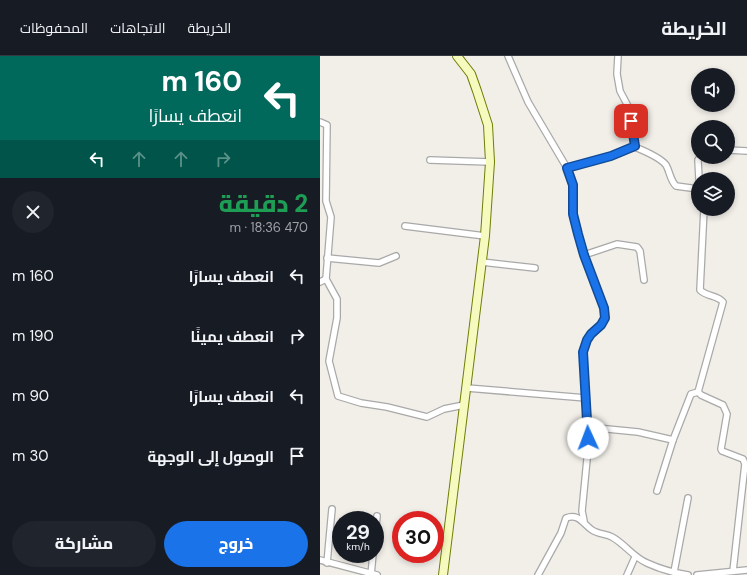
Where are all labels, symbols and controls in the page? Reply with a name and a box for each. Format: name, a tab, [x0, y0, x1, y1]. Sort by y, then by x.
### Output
text: الخريطة	[661, 16, 727, 41]
text: المحفوظات	[20, 19, 88, 37]
text: الاتجاهات	[110, 19, 166, 37]
text: الخريطة	[188, 19, 231, 37]
text: 160 m	[161, 63, 242, 100]
map controls	[691, 68, 735, 216]
button: sound	[691, 68, 735, 112]
icon: left	[256, 72, 308, 124]
text: انعطف يسارًا	[148, 104, 242, 128]
pin	[614, 104, 648, 138]
icon: arrive	[620, 110, 642, 132]
button: search	[691, 120, 735, 164]
icon: left	[86, 148, 108, 170]
icon: ahead	[128, 148, 150, 170]
icon: ahead	[170, 148, 192, 170]
icon: right	[212, 148, 234, 170]
button: layers	[691, 172, 735, 216]
text: 2 دقيقة	[219, 188, 308, 219]
button: close	[12, 191, 54, 233]
text: 470 m · 18:36	[229, 219, 308, 236]
icon: left	[286, 265, 308, 287]
text: 160 m	[12, 266, 54, 286]
text: انعطف يسارًا	[189, 267, 274, 287]
icon: right	[286, 325, 308, 347]
text: 190 m	[12, 326, 54, 346]
text: انعطف يمينًا	[191, 327, 274, 347]
icon: left	[286, 385, 308, 407]
text: 90 m	[12, 386, 49, 406]
text: انعطف يسارًا	[189, 387, 274, 407]
position arrow	[567, 417, 609, 459]
icon: arrive	[286, 445, 308, 467]
text: 30 m	[12, 446, 49, 466]
text: الوصول إلى الوجهة	[147, 447, 274, 467]
speed limit sign: 30	[392, 511, 444, 563]
text: 29	[346, 519, 370, 545]
button: مشاركة	[12, 521, 156, 567]
button: خروج	[164, 521, 308, 567]
text: km/h	[346, 540, 370, 553]

